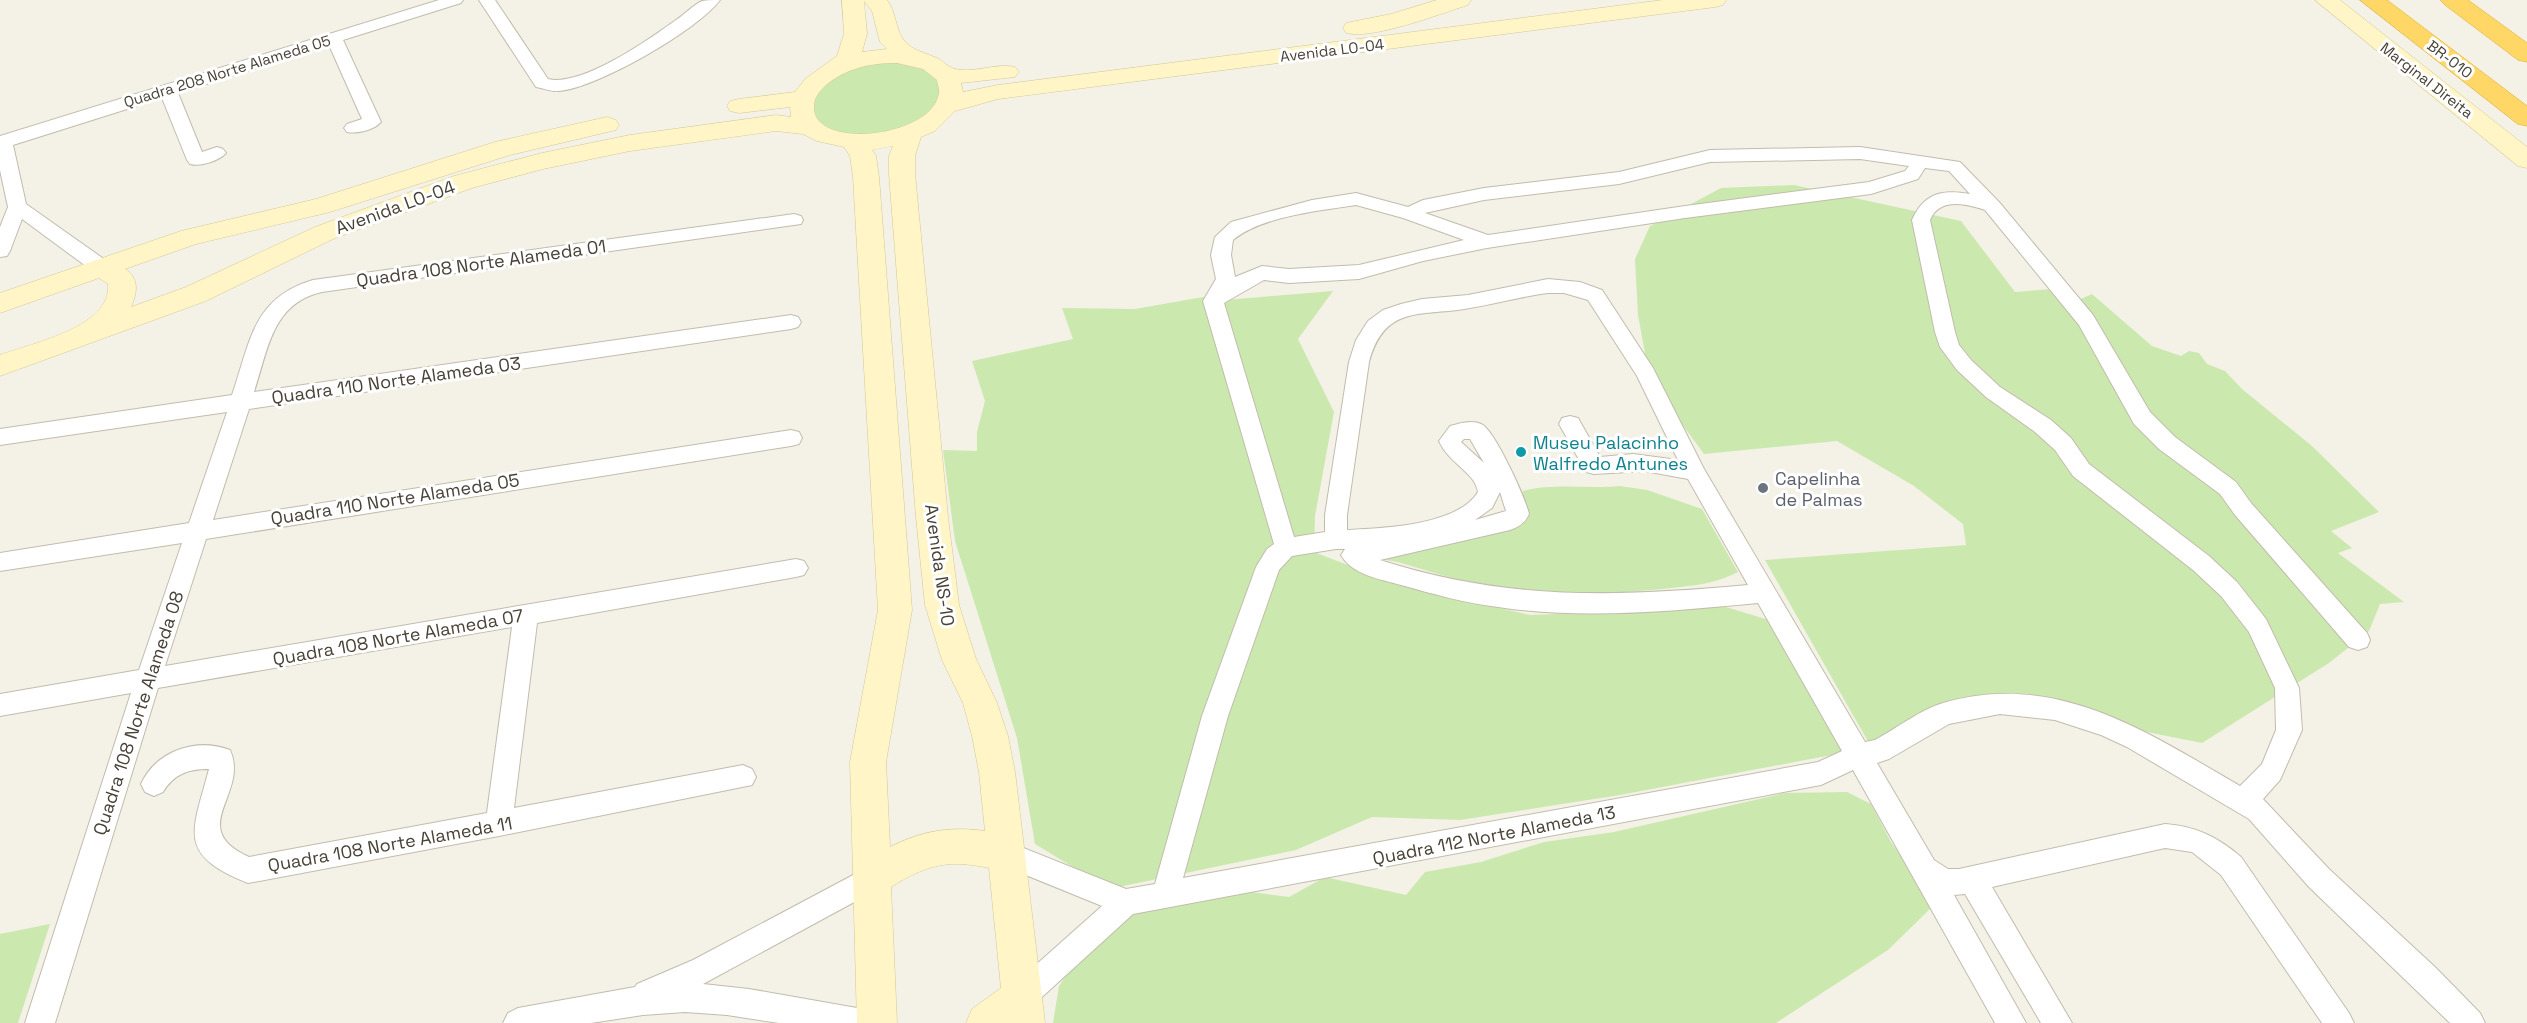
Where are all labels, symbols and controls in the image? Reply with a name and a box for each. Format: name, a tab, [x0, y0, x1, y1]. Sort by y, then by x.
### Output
street label: Quadra 208 Norte Alameda 05	[121, 30, 333, 112]
street label: Avenida LO-04	[1279, 34, 1385, 66]
street label: BR-010	[2424, 36, 2476, 82]
street label: Marginal Direita	[2377, 38, 2478, 122]
street label: Avenida LO-04	[332, 175, 458, 239]
street label: Quadra 108 Norte Alameda 01	[355, 234, 607, 292]
street label: Quadra 110 Norte Alameda 03	[270, 351, 522, 409]
place label: Museu Palacinho Walfredo Antunes	[1533, 431, 1688, 475]
marker: Museu Palacinho Walfredo Antunes	[1514, 445, 1528, 459]
place label: Capelinha de Palmas	[1775, 467, 1863, 511]
street label: Quadra 110 Norte Alameda 05	[269, 468, 521, 530]
marker: Capelinha de Palmas	[1756, 481, 1770, 495]
street label: Avenida NS-10	[920, 502, 960, 628]
street label: Quadra 108 Norte Alameda 08	[88, 588, 188, 838]
street label: Quadra 108 Norte Alameda 07	[271, 604, 525, 670]
street label: Quadra 112 Norte Alameda 13	[1371, 800, 1617, 870]
street label: Quadra 108 Norte Alameda 11	[266, 811, 514, 877]

